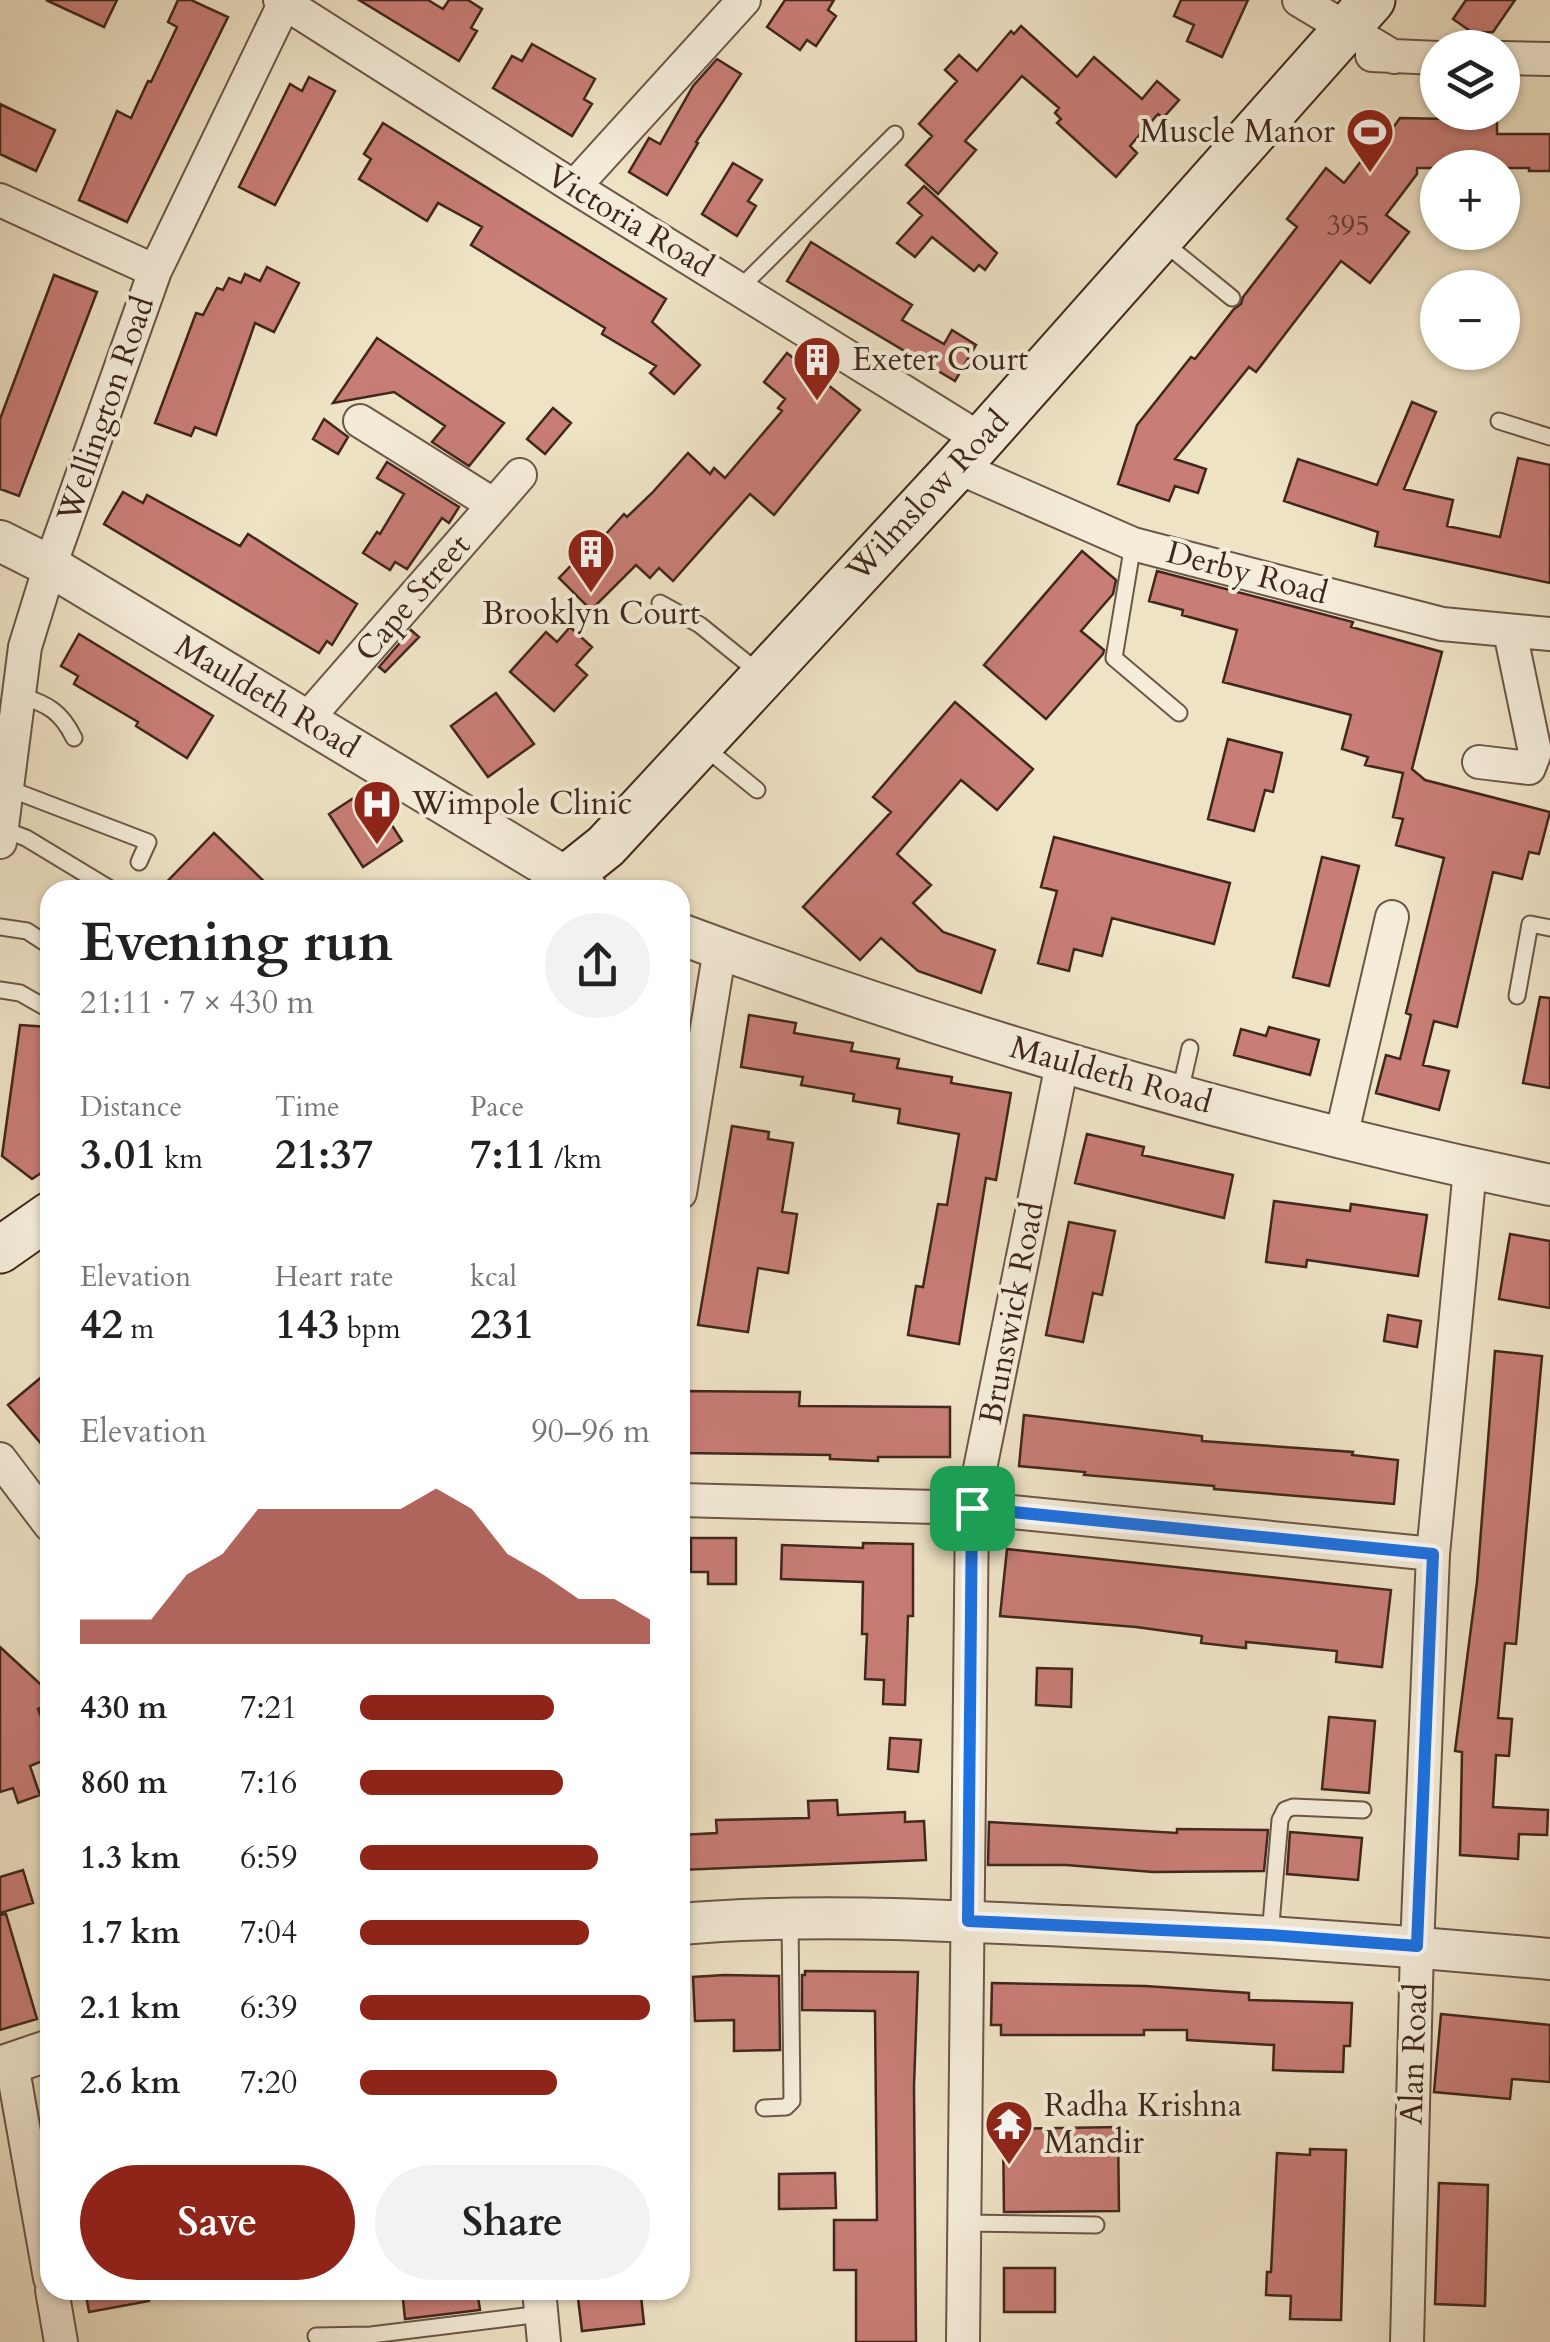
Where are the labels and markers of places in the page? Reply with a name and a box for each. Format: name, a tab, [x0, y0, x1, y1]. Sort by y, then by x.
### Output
sports icon: Muscle Manor	[1344, 106, 1396, 174]
place label: Muscle Manor	[1140, 110, 1335, 154]
building icon: Exeter Court	[791, 334, 843, 402]
place label: Exeter Court	[852, 338, 1028, 382]
building icon: Brooklyn Court	[565, 526, 617, 594]
place label: Brooklyn Court	[482, 592, 700, 636]
hospital icon: Wimpole Clinic	[351, 778, 403, 846]
place label: Wimpole Clinic	[411, 782, 632, 826]
pin	[930, 1466, 1015, 1551]
place label: Radha Krishna Mandir	[1044, 2084, 1242, 2165]
temple icon: Radha Krishna Mandir	[983, 2098, 1035, 2166]

